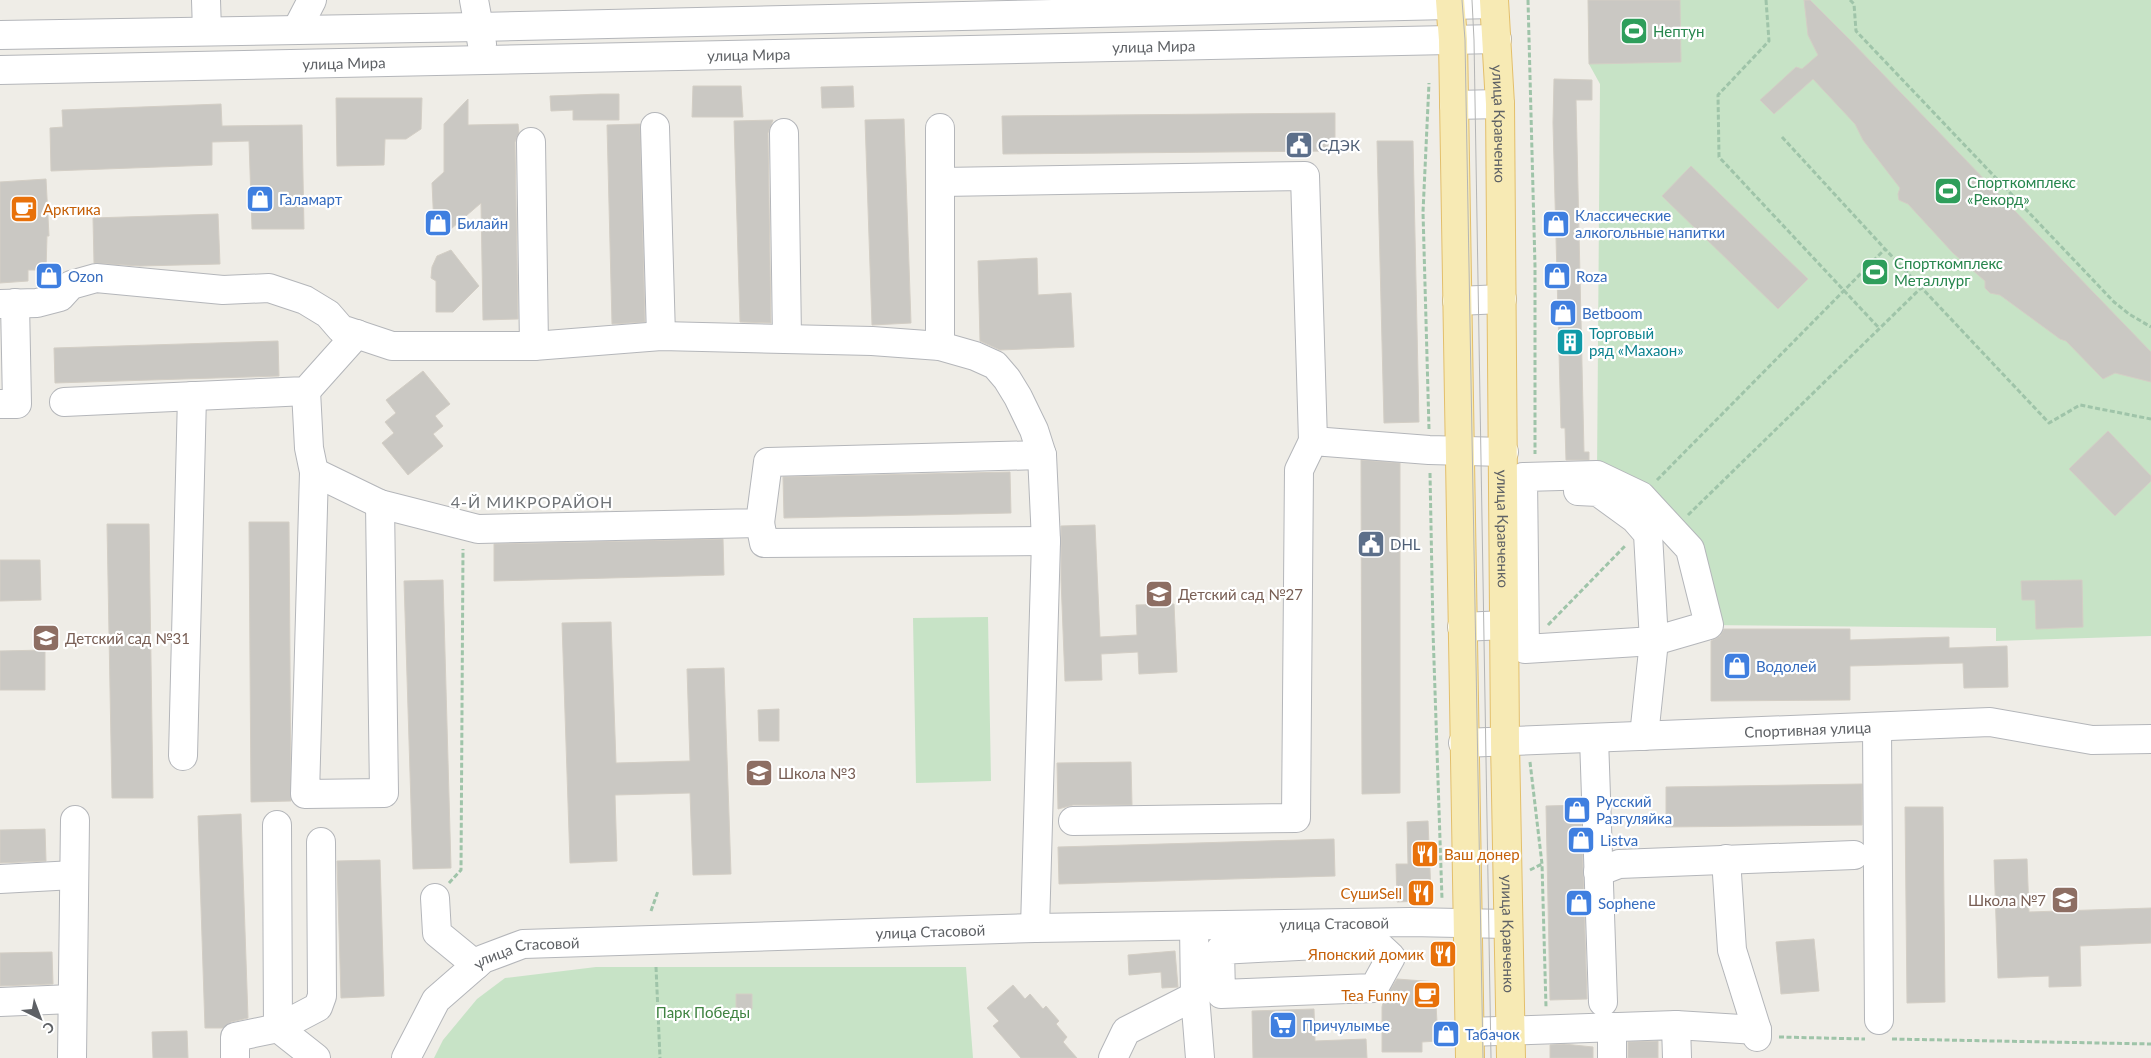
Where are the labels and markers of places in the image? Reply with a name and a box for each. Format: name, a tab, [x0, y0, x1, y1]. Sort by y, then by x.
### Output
sports icon: Нептун	[1619, 16, 1649, 46]
place label: Нептун	[1653, 22, 1704, 40]
public building icon: СДЭК	[1284, 130, 1314, 160]
place label: СДЭК	[1318, 136, 1360, 154]
place label: Спорткомплекс «Рекорд»	[1967, 173, 2076, 208]
sports icon: Спорткомплекс «Рекорд»	[1933, 176, 1963, 206]
shop icon: Галамарт	[245, 184, 275, 214]
place label: Галамарт	[279, 190, 343, 208]
cafe icon: Арктика	[9, 194, 39, 224]
place label: Арктика	[43, 200, 101, 218]
place label: Классические алкогольные напитки	[1575, 206, 1725, 241]
shop icon: Билайн	[423, 208, 453, 238]
shop icon: Классические алкогольные напитки	[1541, 209, 1571, 239]
place label: Билайн	[457, 214, 508, 232]
place label: Спорткомплекс Металлург	[1894, 254, 2003, 289]
sports icon: Спорткомплекс Металлург	[1860, 257, 1890, 287]
shop icon: Ozon	[34, 261, 64, 291]
shop icon: Roza	[1542, 261, 1572, 291]
place label: Ozon	[68, 267, 103, 285]
place label: Roza	[1576, 267, 1608, 285]
shop icon: Betboom	[1548, 298, 1578, 328]
place label: Betboom	[1582, 304, 1643, 322]
place label: Торговый ряд «Махаон»	[1589, 324, 1684, 359]
building icon: Торговый ряд «Махаон»	[1555, 327, 1585, 357]
public building icon: DHL	[1356, 529, 1386, 559]
place label: DHL	[1390, 535, 1421, 553]
school or university icon: Детский сад №27	[1144, 579, 1174, 609]
place label: Детский сад №27	[1178, 585, 1303, 603]
school or university icon: Детский сад №31	[31, 623, 61, 653]
place label: Детский сад №31	[65, 629, 190, 647]
shop icon: Водолей	[1722, 651, 1752, 681]
place label: Водолей	[1756, 657, 1817, 675]
school or university icon: Школа №3	[744, 758, 774, 788]
place label: Школа №3	[778, 764, 856, 782]
place label: Русский Разгуляйка	[1596, 792, 1672, 827]
shop icon: Русский Разгуляйка	[1562, 795, 1592, 825]
shop icon: Listva	[1566, 825, 1596, 855]
place label: Listva	[1600, 831, 1638, 849]
restaurant icon: Ваш донер	[1410, 839, 1440, 869]
place label: Ваш донер	[1444, 845, 1520, 863]
restaurant icon: СушиSell	[1406, 878, 1436, 908]
place label: СушиSell	[1340, 884, 1402, 902]
school or university icon: Школа №7	[2050, 885, 2080, 915]
shop icon: Sophene	[1564, 888, 1594, 918]
place label: Школа №7	[1968, 891, 2046, 909]
place label: Sophene	[1598, 894, 1656, 912]
restaurant icon: Японский домик	[1428, 939, 1458, 969]
place label: Японский домик	[1307, 945, 1424, 963]
cafe icon: Tea Funny	[1412, 980, 1442, 1010]
place label: Tea Funny	[1341, 986, 1408, 1004]
supermarket icon: Причулымье	[1268, 1010, 1298, 1040]
place label: Причулымье	[1302, 1016, 1390, 1034]
shop icon: Табачок	[1431, 1019, 1461, 1049]
place label: Табачок	[1465, 1025, 1520, 1043]

